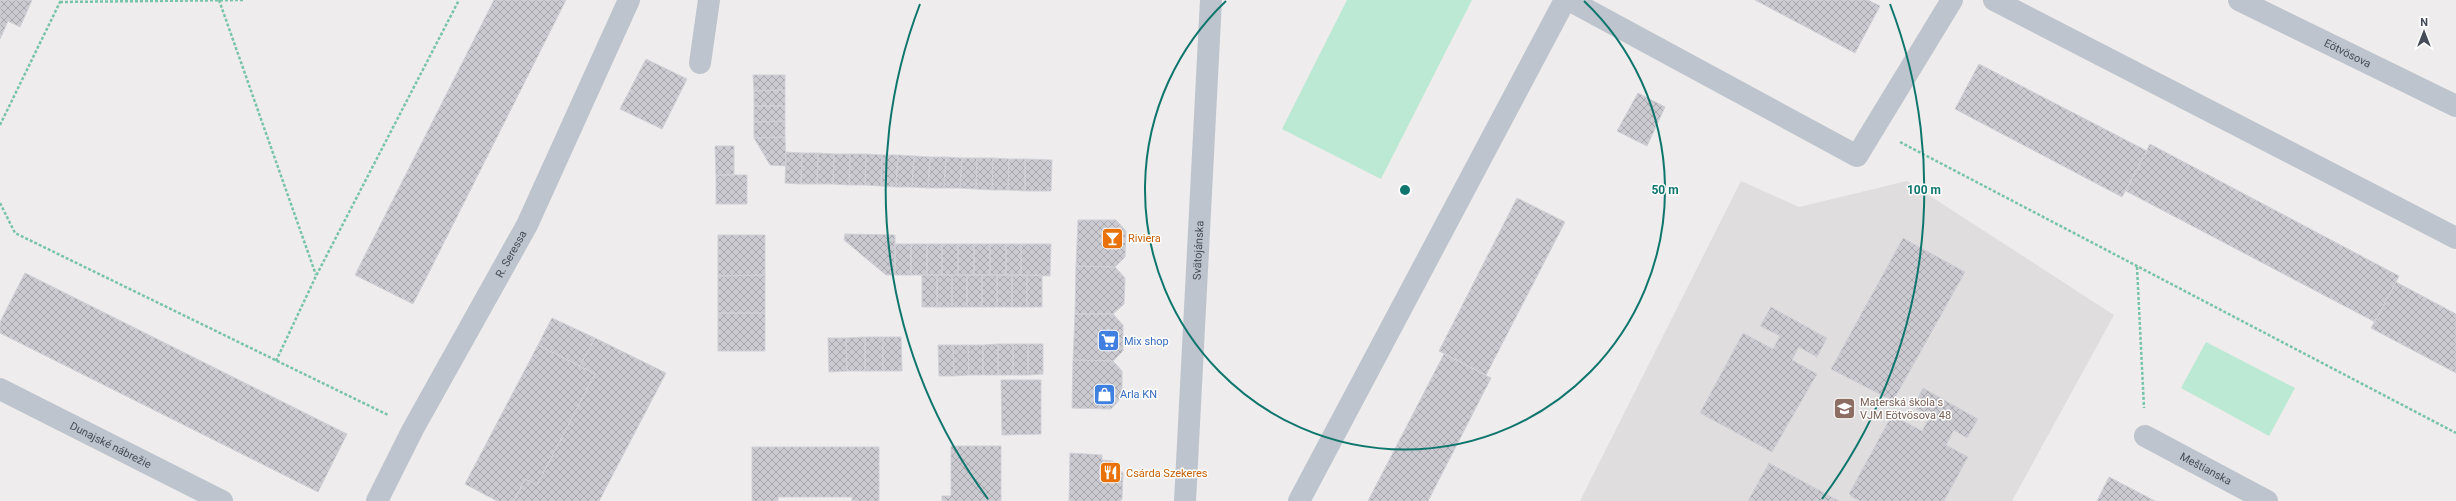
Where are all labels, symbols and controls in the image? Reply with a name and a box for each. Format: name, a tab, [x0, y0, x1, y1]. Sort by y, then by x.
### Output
north arrow	[2404, 12, 2444, 52]
text: N	[2420, 16, 2428, 29]
street label: Eötvösova	[2322, 37, 2373, 71]
centre of rings	[1398, 183, 1412, 197]
text: 50 m	[1651, 183, 1679, 197]
text: 100 m	[1907, 183, 1941, 197]
street label: Svätojánska	[1190, 220, 1207, 280]
bar icon: Riviera	[1100, 225, 1126, 251]
street label: R. Seressa	[493, 228, 530, 280]
place label: Riviera	[1128, 232, 1161, 245]
supermarket icon: Mix shop	[1096, 328, 1122, 354]
place label: Mix shop	[1124, 335, 1169, 348]
shop icon: Arla KN	[1092, 381, 1118, 407]
place label: Arla KN	[1120, 388, 1157, 401]
school or university icon: Materská škola s VJM Eötvösova 48	[1832, 395, 1858, 421]
place label: Materská škola s VJM Eötvösova 48	[1860, 396, 1951, 422]
street label: Dunajské nábrežie	[68, 419, 153, 471]
street label: Meštianska	[2178, 450, 2234, 488]
restaurant icon: Csárda Szekeres	[1098, 460, 1124, 486]
place label: Csárda Szekeres	[1126, 467, 1208, 480]

